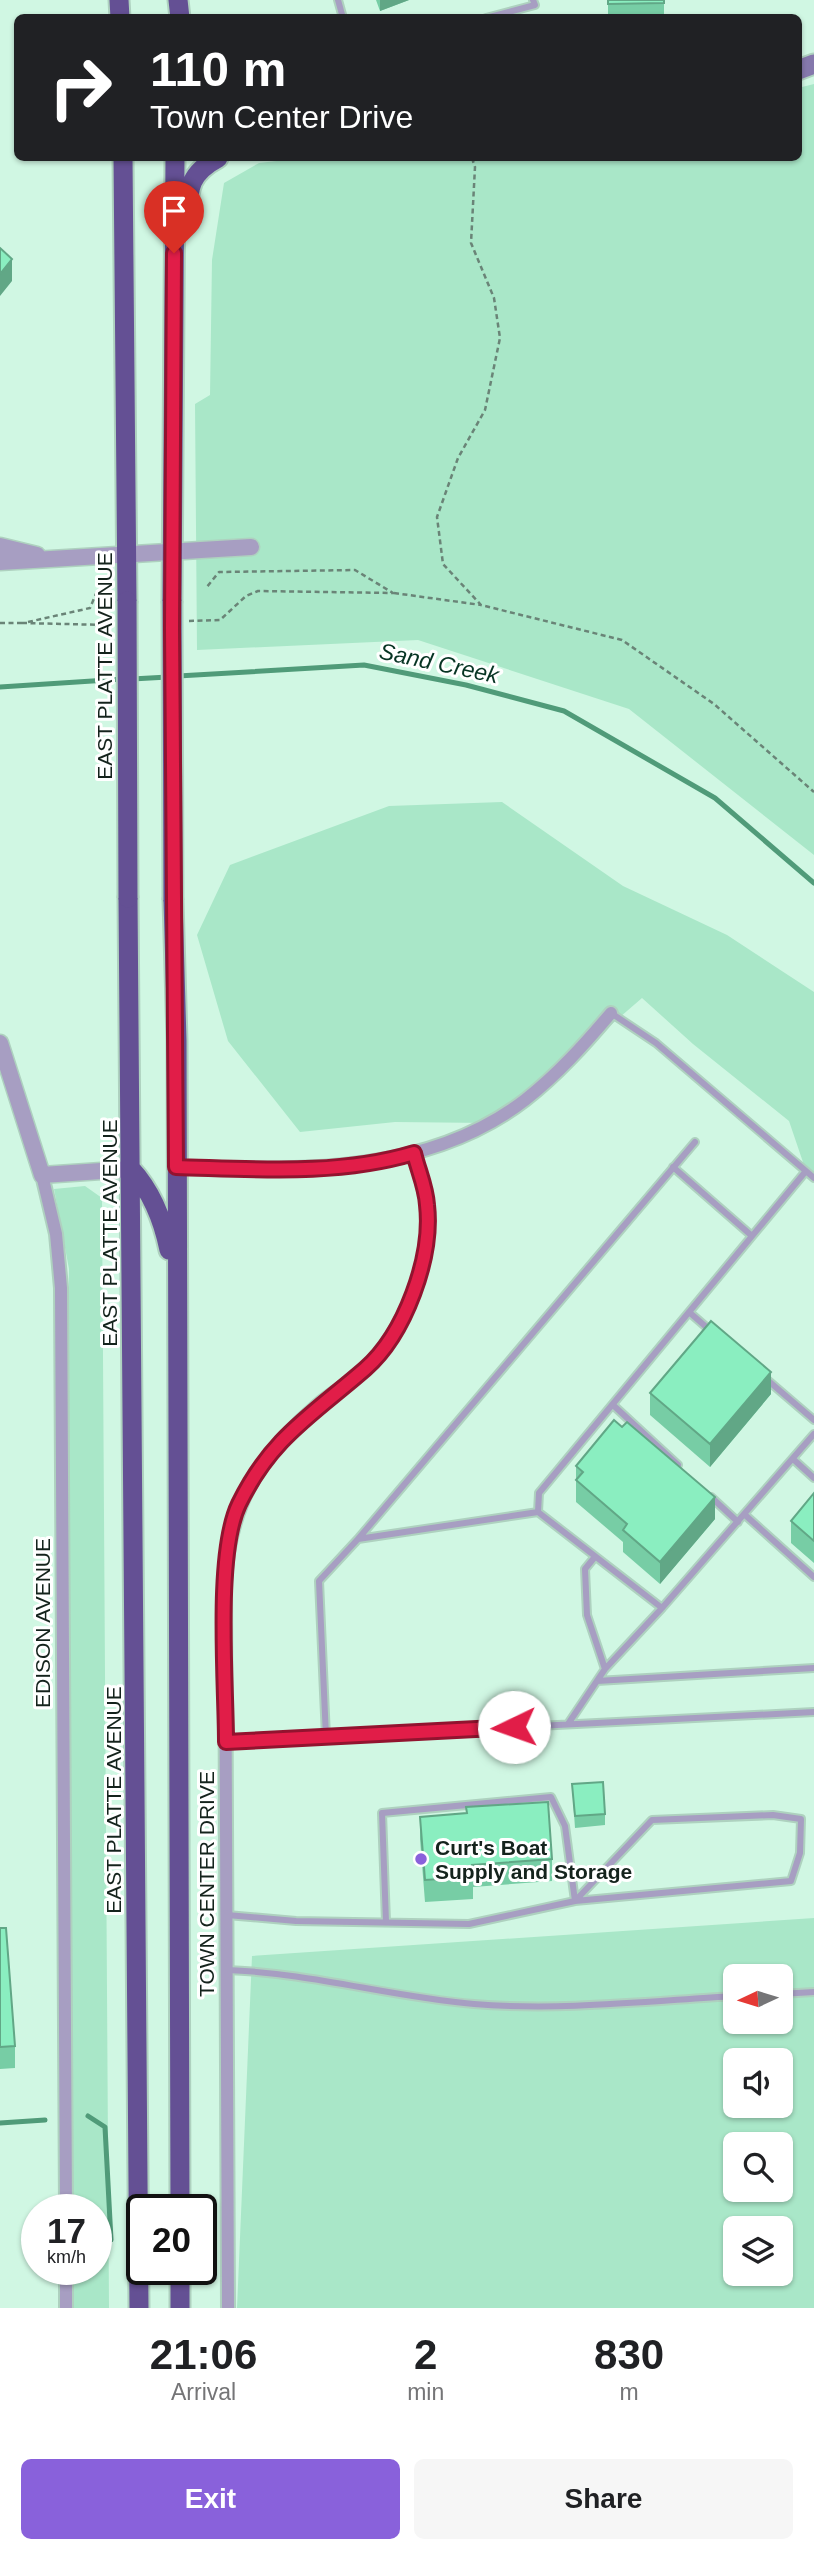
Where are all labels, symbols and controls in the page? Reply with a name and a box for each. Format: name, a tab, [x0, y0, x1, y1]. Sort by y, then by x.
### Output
icon: right	[35, 42, 126, 133]
text: 110 m	[150, 42, 286, 96]
text: Town Center Drive	[150, 99, 413, 135]
pin	[144, 181, 204, 253]
icon: arrive	[155, 192, 193, 230]
street label: EAST PLATTE AVENUE	[93, 552, 116, 780]
water label: Sand Creek	[377, 638, 503, 689]
street label: EAST PLATTE AVENUE	[98, 1119, 121, 1347]
street label: EDISON AVENUE	[31, 1538, 54, 1708]
street label: EAST PLATTE AVENUE	[102, 1686, 125, 1914]
position arrow	[477, 1690, 551, 1764]
street label: TOWN CENTER DRIVE	[195, 1771, 218, 1997]
place label: Curt's Boat Supply and Storage	[435, 1836, 632, 1883]
marker: Curt's Boat Supply and Storage	[413, 1851, 429, 1867]
north arrow	[723, 1964, 793, 2034]
map controls	[723, 1964, 793, 2286]
button: sound	[723, 2048, 793, 2118]
button: search	[723, 2132, 793, 2202]
speed limit sign: 20	[126, 2194, 217, 2285]
text: 17	[47, 2211, 86, 2250]
button: layers	[723, 2216, 793, 2286]
text: km/h	[47, 2247, 86, 2267]
text: 21:06	[150, 2331, 257, 2378]
text: 2	[414, 2331, 437, 2378]
text: 830	[594, 2331, 664, 2378]
text: Arrival	[171, 2379, 236, 2405]
text: min	[407, 2379, 444, 2405]
text: m	[620, 2379, 639, 2405]
button: Exit	[21, 2459, 400, 2539]
button: Share	[414, 2459, 793, 2539]

